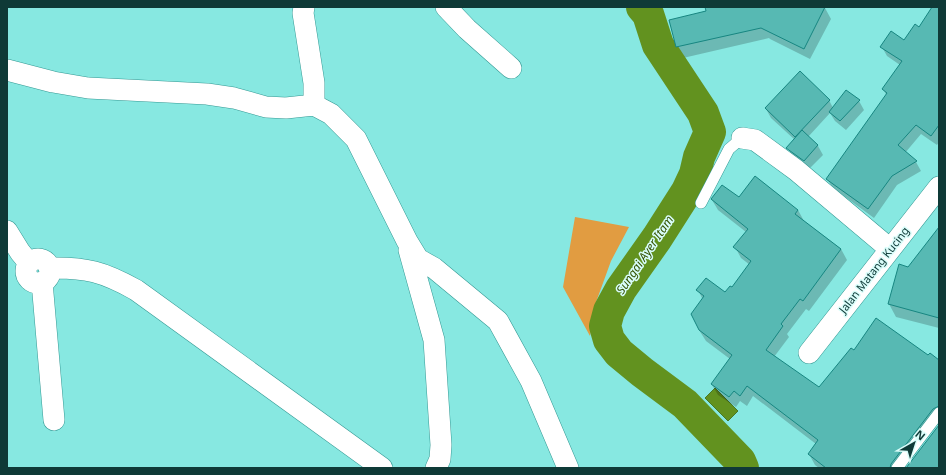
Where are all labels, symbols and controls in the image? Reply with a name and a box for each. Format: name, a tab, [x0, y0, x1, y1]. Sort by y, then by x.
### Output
water label: Sungai Ayer Itam	[612, 212, 677, 297]
street label: Jalan Matang Kucing	[834, 223, 912, 317]
north arrow	[894, 423, 934, 463]
text: N	[912, 426, 929, 443]

